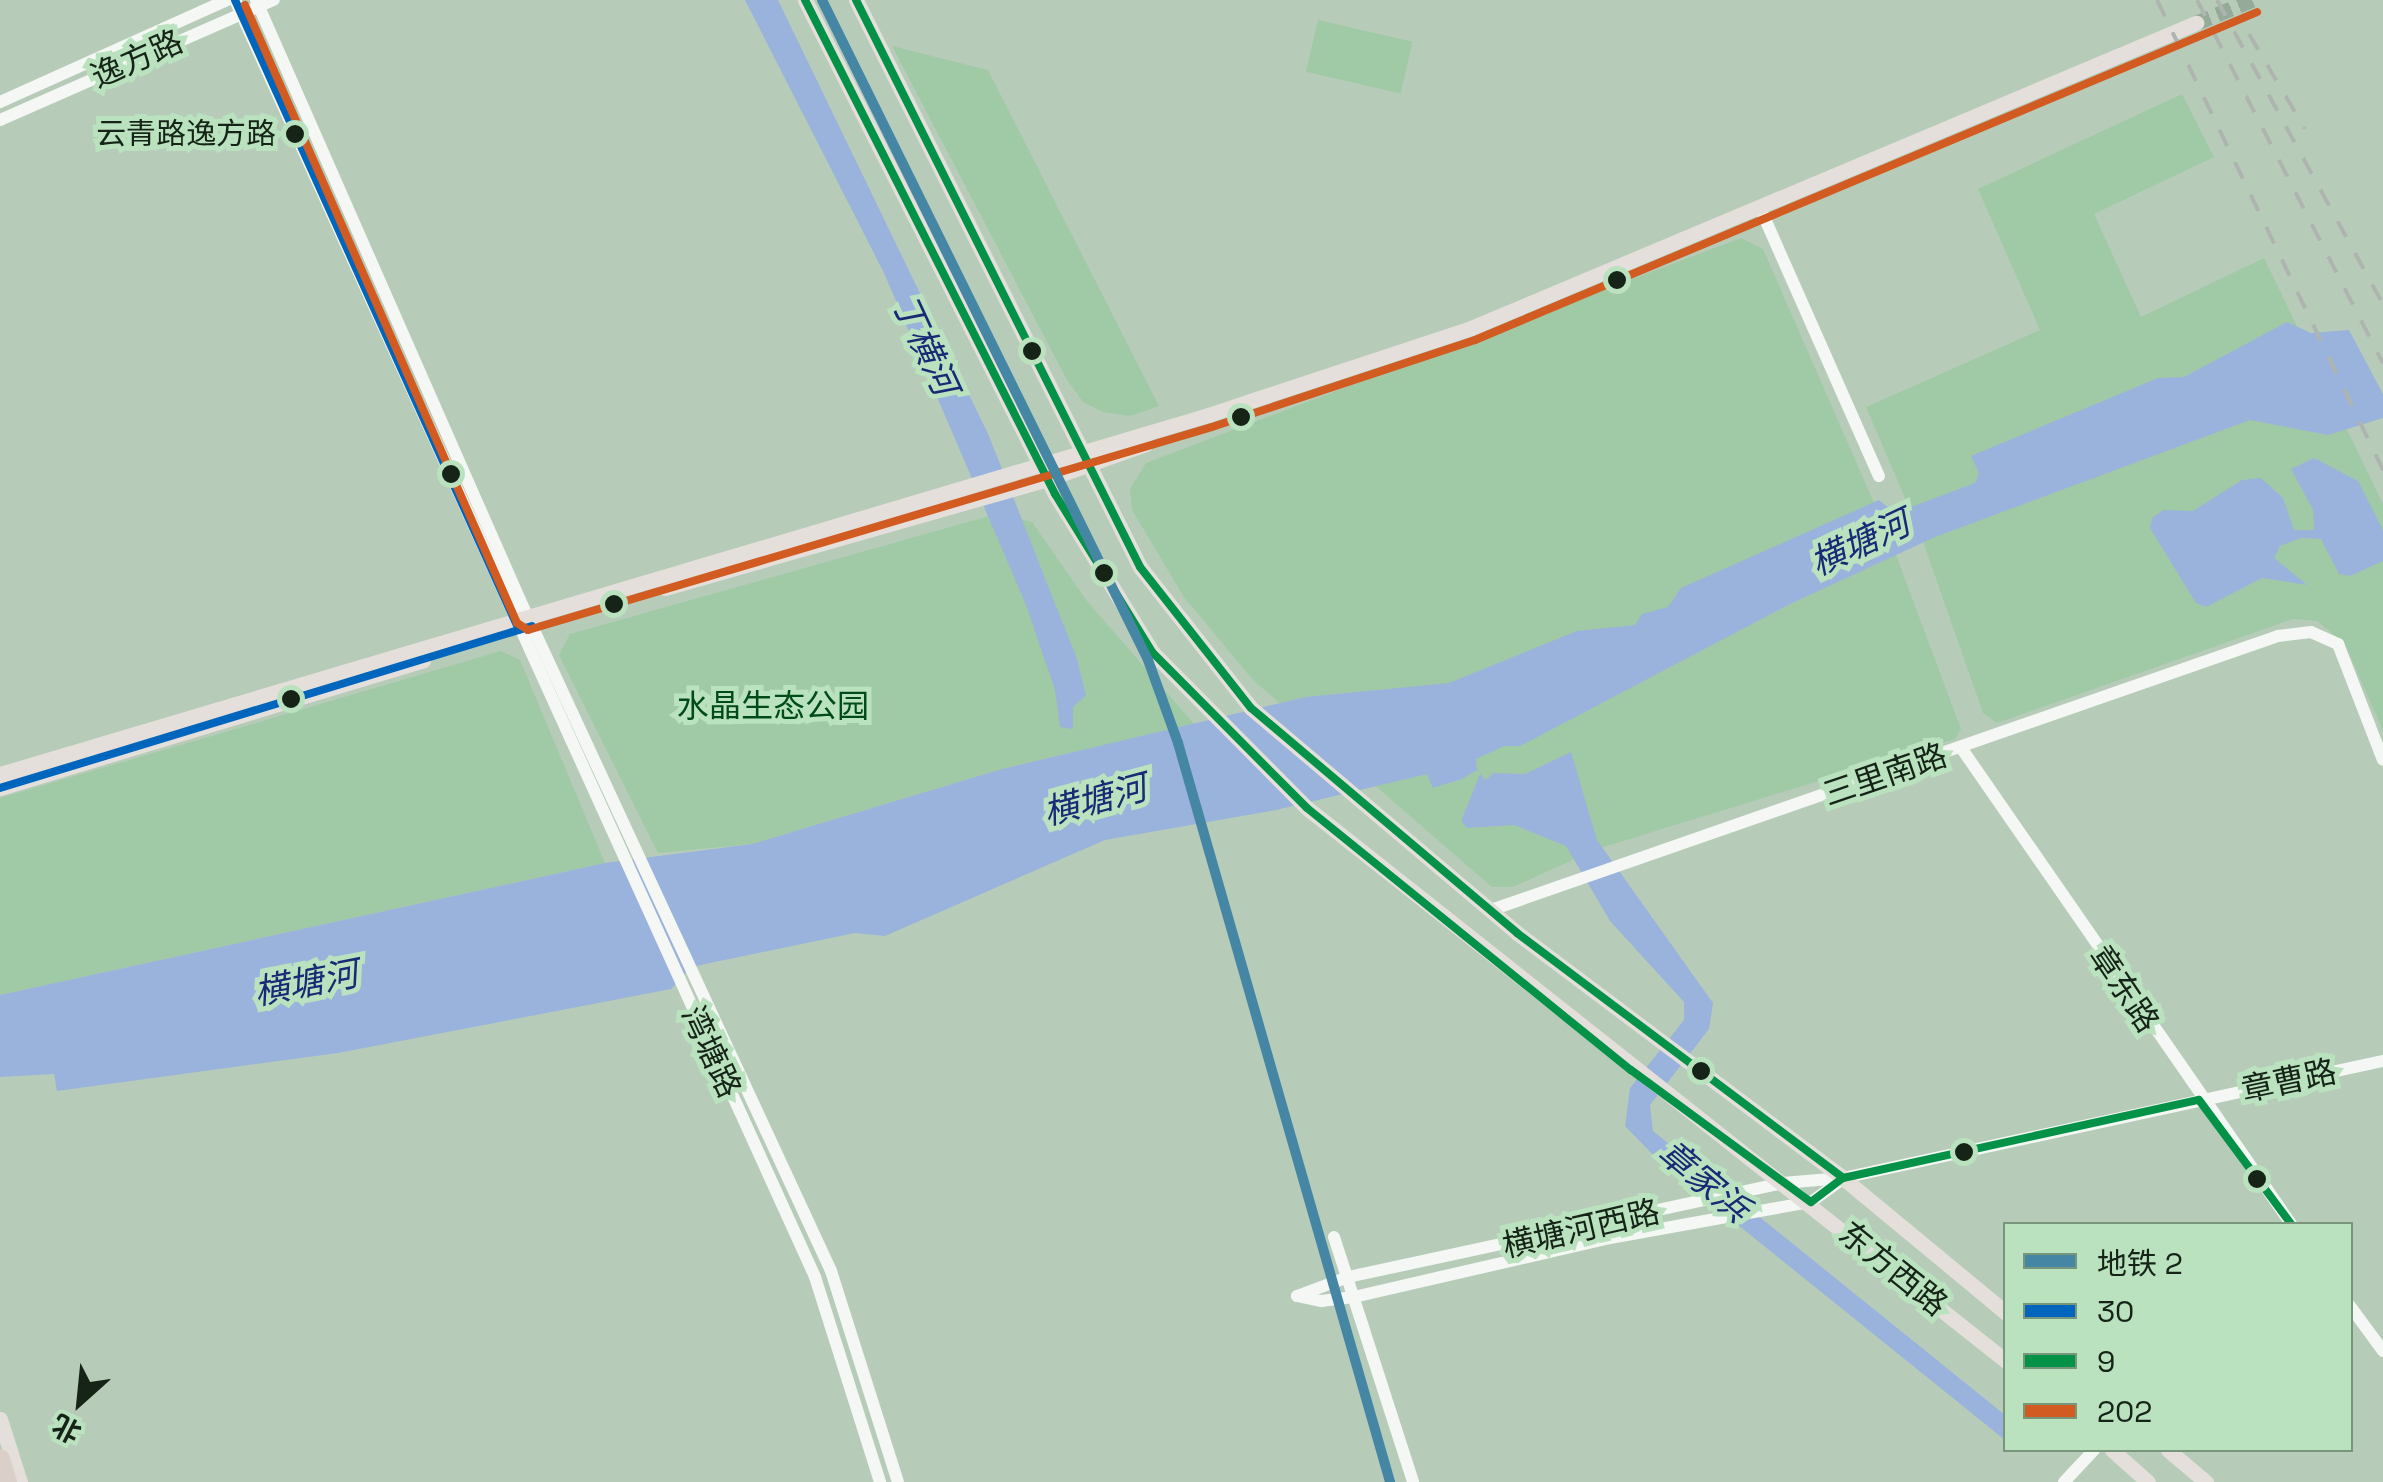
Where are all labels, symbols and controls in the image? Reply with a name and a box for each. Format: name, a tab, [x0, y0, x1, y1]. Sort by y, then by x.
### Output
street label: 逸方路	[85, 22, 189, 96]
place label: 云青路逸方路	[96, 116, 276, 152]
marker: 云青路逸方路	[285, 124, 305, 144]
unlabelled marker	[1607, 270, 1627, 290]
water label: 丁横河	[884, 289, 966, 401]
unlabelled marker	[1022, 341, 1042, 361]
unlabelled marker	[1231, 407, 1251, 427]
unlabelled marker	[441, 464, 461, 484]
water label: 横塘河	[1804, 502, 1916, 584]
unlabelled marker	[1094, 563, 1114, 583]
unlabelled marker	[604, 594, 624, 614]
park label: 水晶生态公园	[677, 687, 869, 725]
unlabelled marker	[281, 689, 301, 709]
street label: 三里南路	[1818, 736, 1952, 814]
water label: 横塘河	[1039, 766, 1151, 834]
street label: 章东路	[2081, 938, 2167, 1040]
water label: 横塘河	[250, 952, 362, 1014]
street label: 湾塘路	[673, 1000, 749, 1104]
street label: 章曹路	[2238, 1052, 2340, 1110]
unlabelled marker	[1691, 1061, 1711, 1081]
water label: 章家浜	[1650, 1131, 1758, 1231]
unlabelled marker	[1954, 1142, 1974, 1162]
unlabelled marker	[2247, 1169, 2267, 1189]
street label: 横塘河西路	[1499, 1192, 1663, 1266]
street label: 东方西路	[1831, 1214, 1955, 1324]
legend	[2003, 1222, 2353, 1452]
text: 地铁 2	[2097, 1244, 2183, 1283]
text: 30	[2097, 1292, 2134, 1331]
text: 9	[2097, 1342, 2115, 1381]
north arrow	[30, 1352, 130, 1452]
text: 202	[2097, 1392, 2152, 1431]
text: 北	[46, 1406, 87, 1451]

